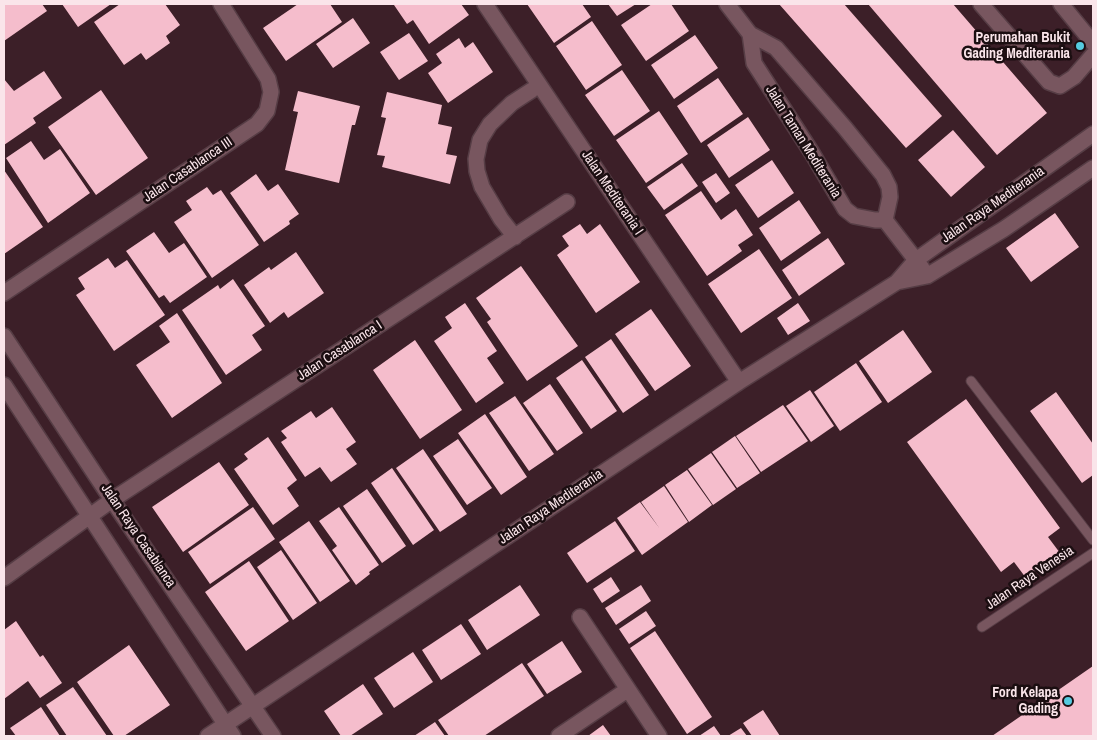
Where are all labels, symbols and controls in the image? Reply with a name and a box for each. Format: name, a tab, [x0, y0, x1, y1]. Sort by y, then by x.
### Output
place label: Perumahan Bukit Gading Mediterania	[963, 30, 1070, 62]
marker: Perumahan Bukit Gading Mediterania	[1074, 40, 1086, 52]
street label: Jalan Taman Mediterania	[761, 83, 845, 201]
street label: Jalan Casablanca III	[140, 134, 236, 206]
street label: Jalan Mediterania I	[578, 148, 646, 238]
street label: Jalan Raya Mediterania	[938, 163, 1048, 247]
street label: Jalan Casablanca I	[294, 317, 386, 385]
street label: Jalan Raya Mediterania	[496, 466, 606, 548]
street label: Jalan Raya Casablanca	[97, 481, 179, 591]
street label: Jalan Raya Venesia	[983, 542, 1077, 614]
place label: Ford Kelapa Gading	[992, 685, 1058, 718]
marker: Ford Kelapa Gading	[1062, 695, 1074, 707]

